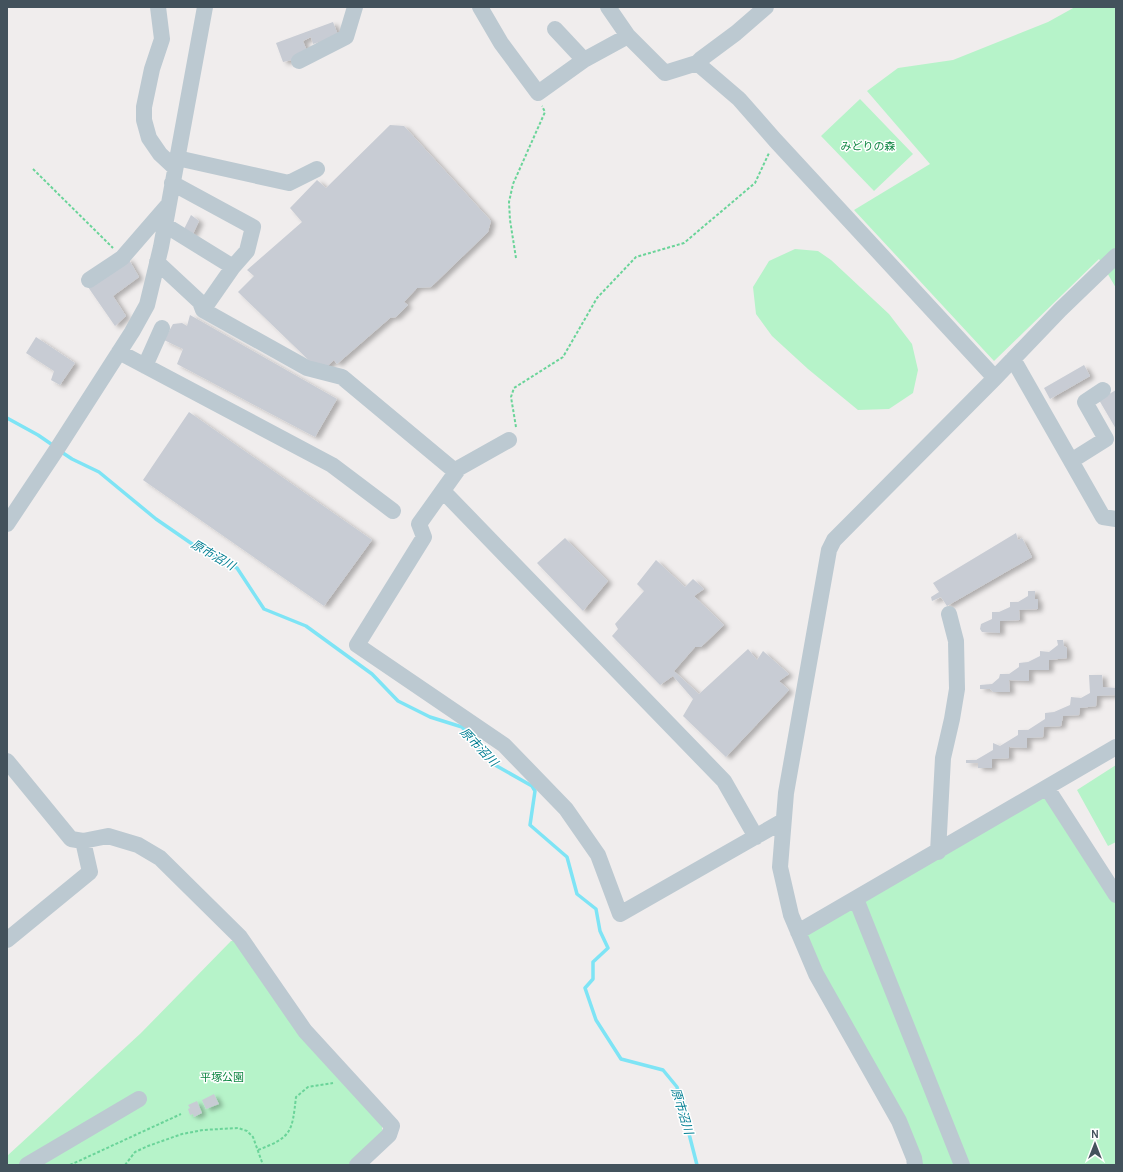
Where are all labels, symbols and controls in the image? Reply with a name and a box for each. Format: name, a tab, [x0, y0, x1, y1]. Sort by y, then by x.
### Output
park label: みどりの森	[841, 140, 896, 153]
water label: 原市沼川	[189, 537, 239, 574]
water label: 原市沼川	[457, 725, 502, 771]
park label: 平塚公園	[200, 1071, 244, 1084]
water label: 原市沼川	[668, 1086, 696, 1138]
north arrow	[1075, 1124, 1115, 1164]
text: N	[1091, 1128, 1099, 1141]

